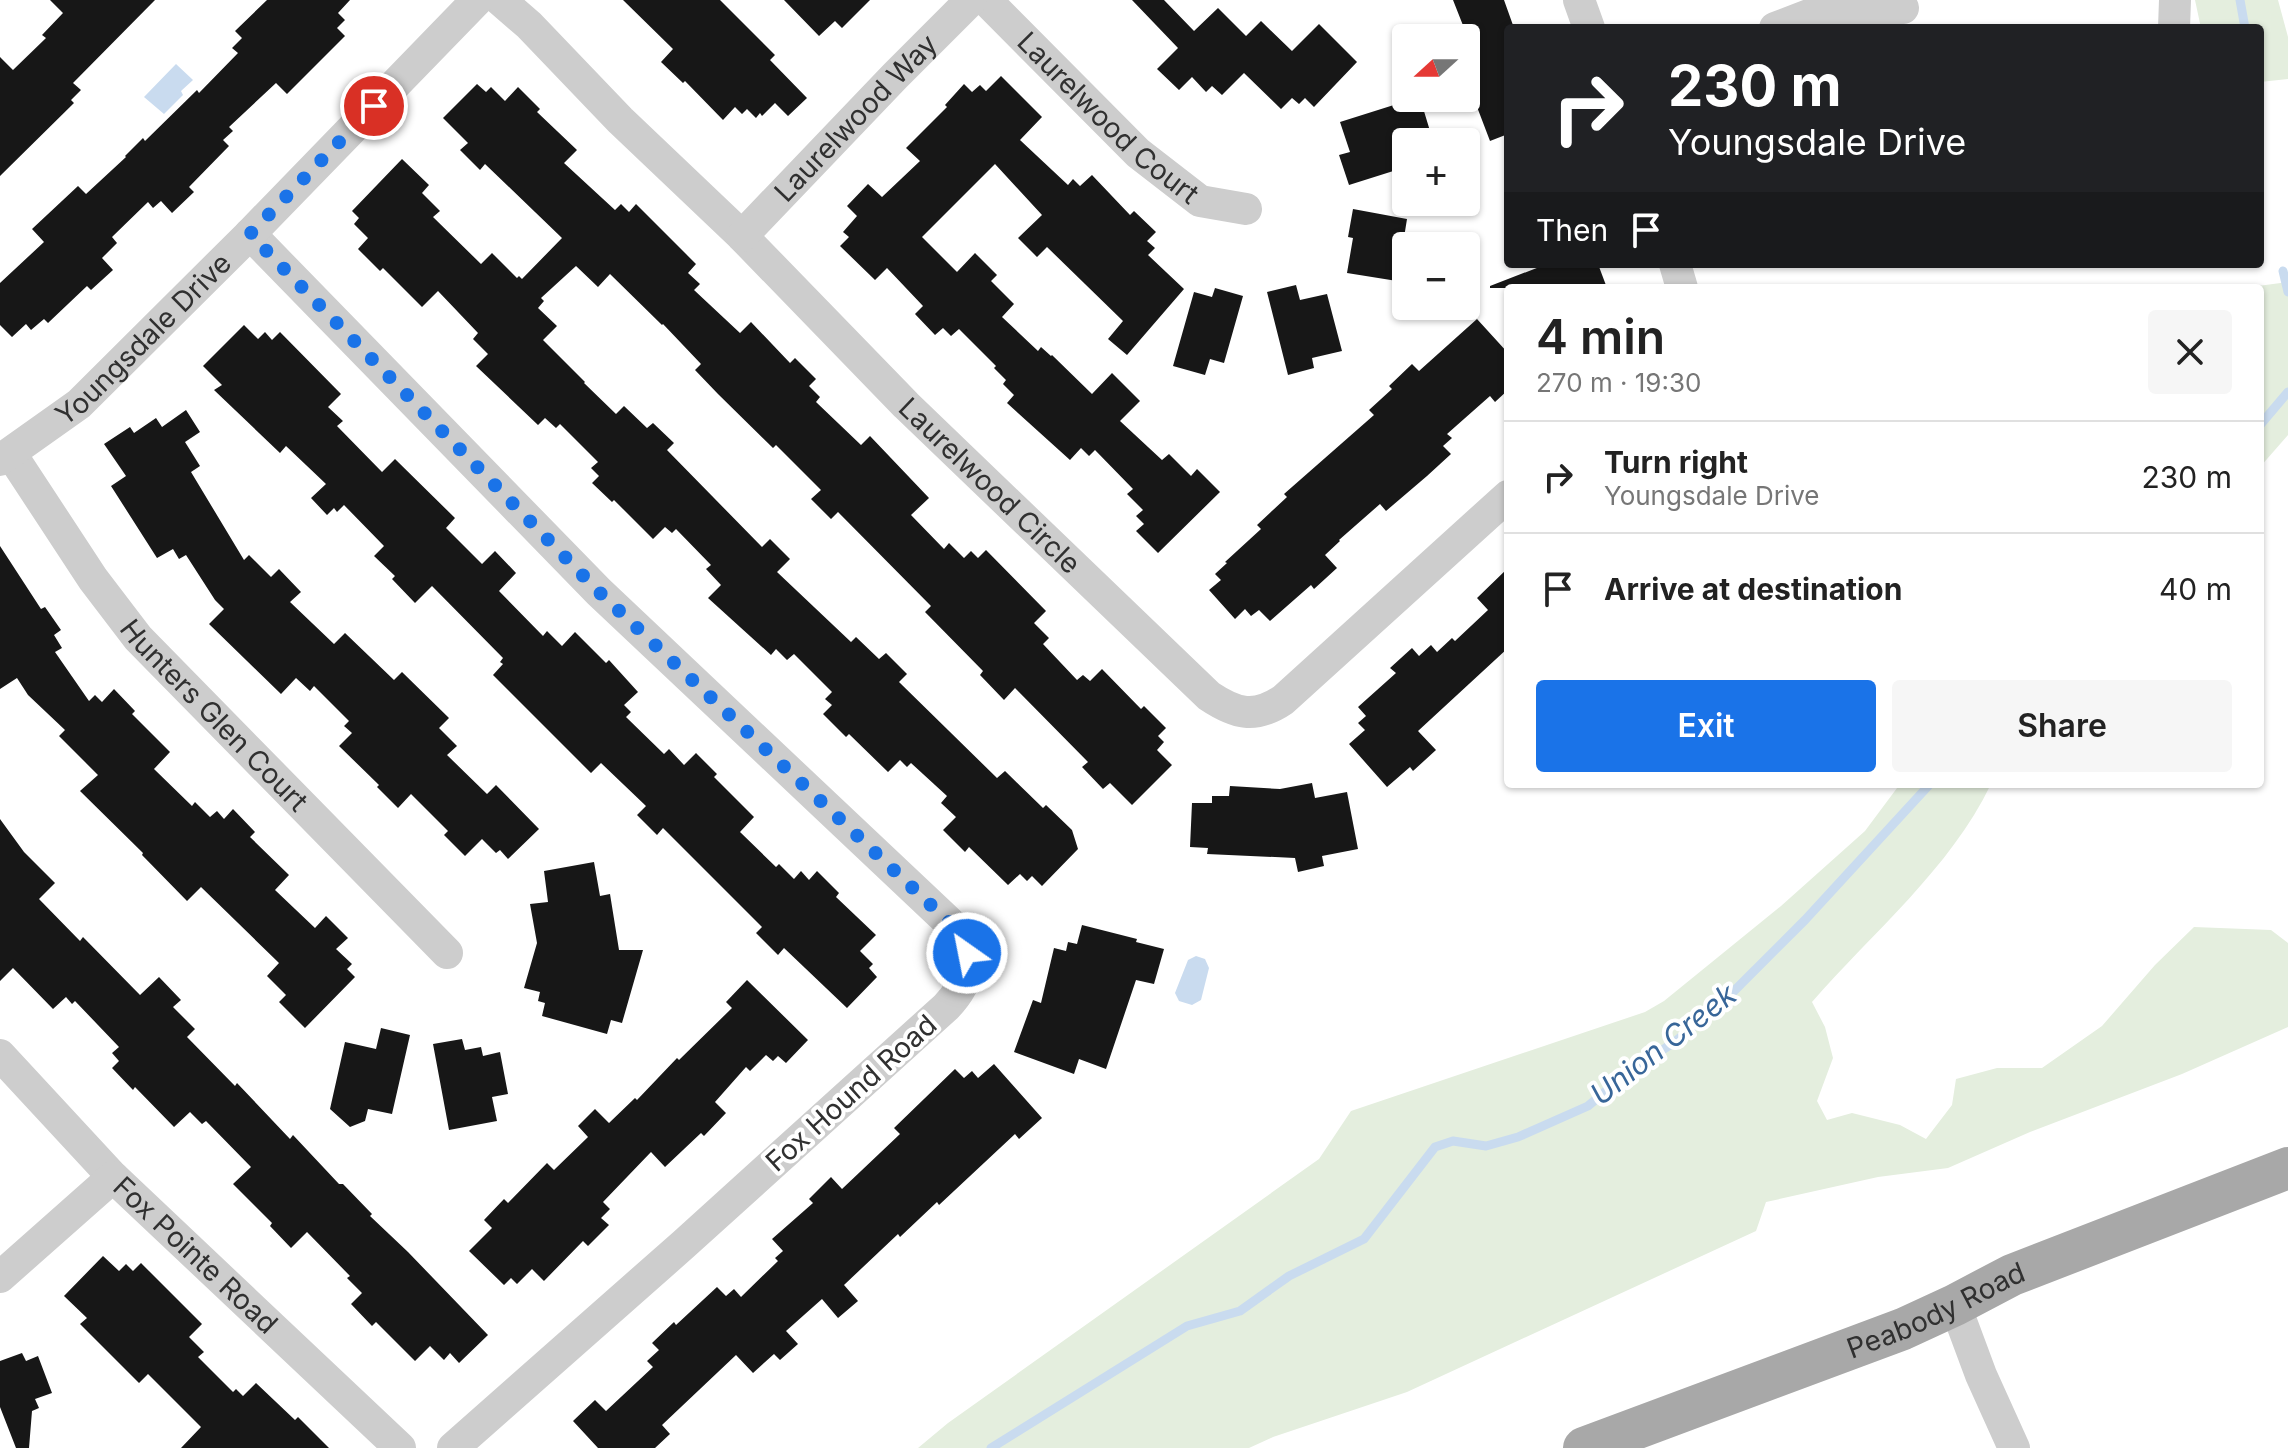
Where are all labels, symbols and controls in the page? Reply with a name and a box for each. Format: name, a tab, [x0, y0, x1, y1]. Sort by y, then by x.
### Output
north arrow	[1392, 24, 1480, 112]
map controls	[1392, 24, 1480, 320]
street label: Laurelwood Court	[1010, 25, 1206, 211]
street label: Laurelwood Way	[767, 27, 944, 209]
text: 230 m	[1668, 52, 1842, 120]
icon: right	[1536, 56, 1640, 160]
pin	[340, 72, 408, 140]
icon: arrive	[352, 84, 396, 128]
text: Youngsdale Drive	[1668, 120, 1966, 164]
button: +	[1392, 128, 1480, 216]
icon: arrive	[1624, 208, 1668, 252]
text: Then	[1536, 212, 1608, 248]
button: −	[1392, 232, 1480, 320]
street label: Youngsdale Drive	[49, 246, 238, 432]
text: 4 min	[1536, 307, 1665, 366]
button: close	[2148, 310, 2232, 394]
text: 270 m · 19:30	[1536, 367, 1701, 398]
street label: Laurelwood Circle	[892, 391, 1088, 581]
text: Turn right	[1604, 444, 1748, 480]
icon: right	[1536, 455, 1580, 499]
text: 230 m	[2142, 459, 2232, 495]
text: Youngsdale Drive	[1604, 480, 1819, 511]
icon: arrive	[1536, 567, 1580, 611]
text: Arrive at destination	[1604, 571, 1902, 607]
text: 40 m	[2159, 571, 2232, 607]
street label: Hunters Glen Court	[113, 613, 315, 818]
button: Exit	[1536, 680, 1876, 772]
button: Share	[1892, 680, 2232, 772]
position arrow	[925, 911, 1009, 995]
water label: Union Creek	[1583, 976, 1744, 1112]
street label: Fox Hound Road	[759, 1007, 943, 1179]
street label: Fox Pointe Road	[106, 1169, 285, 1341]
street label: Peabody Road	[1842, 1255, 2029, 1365]

